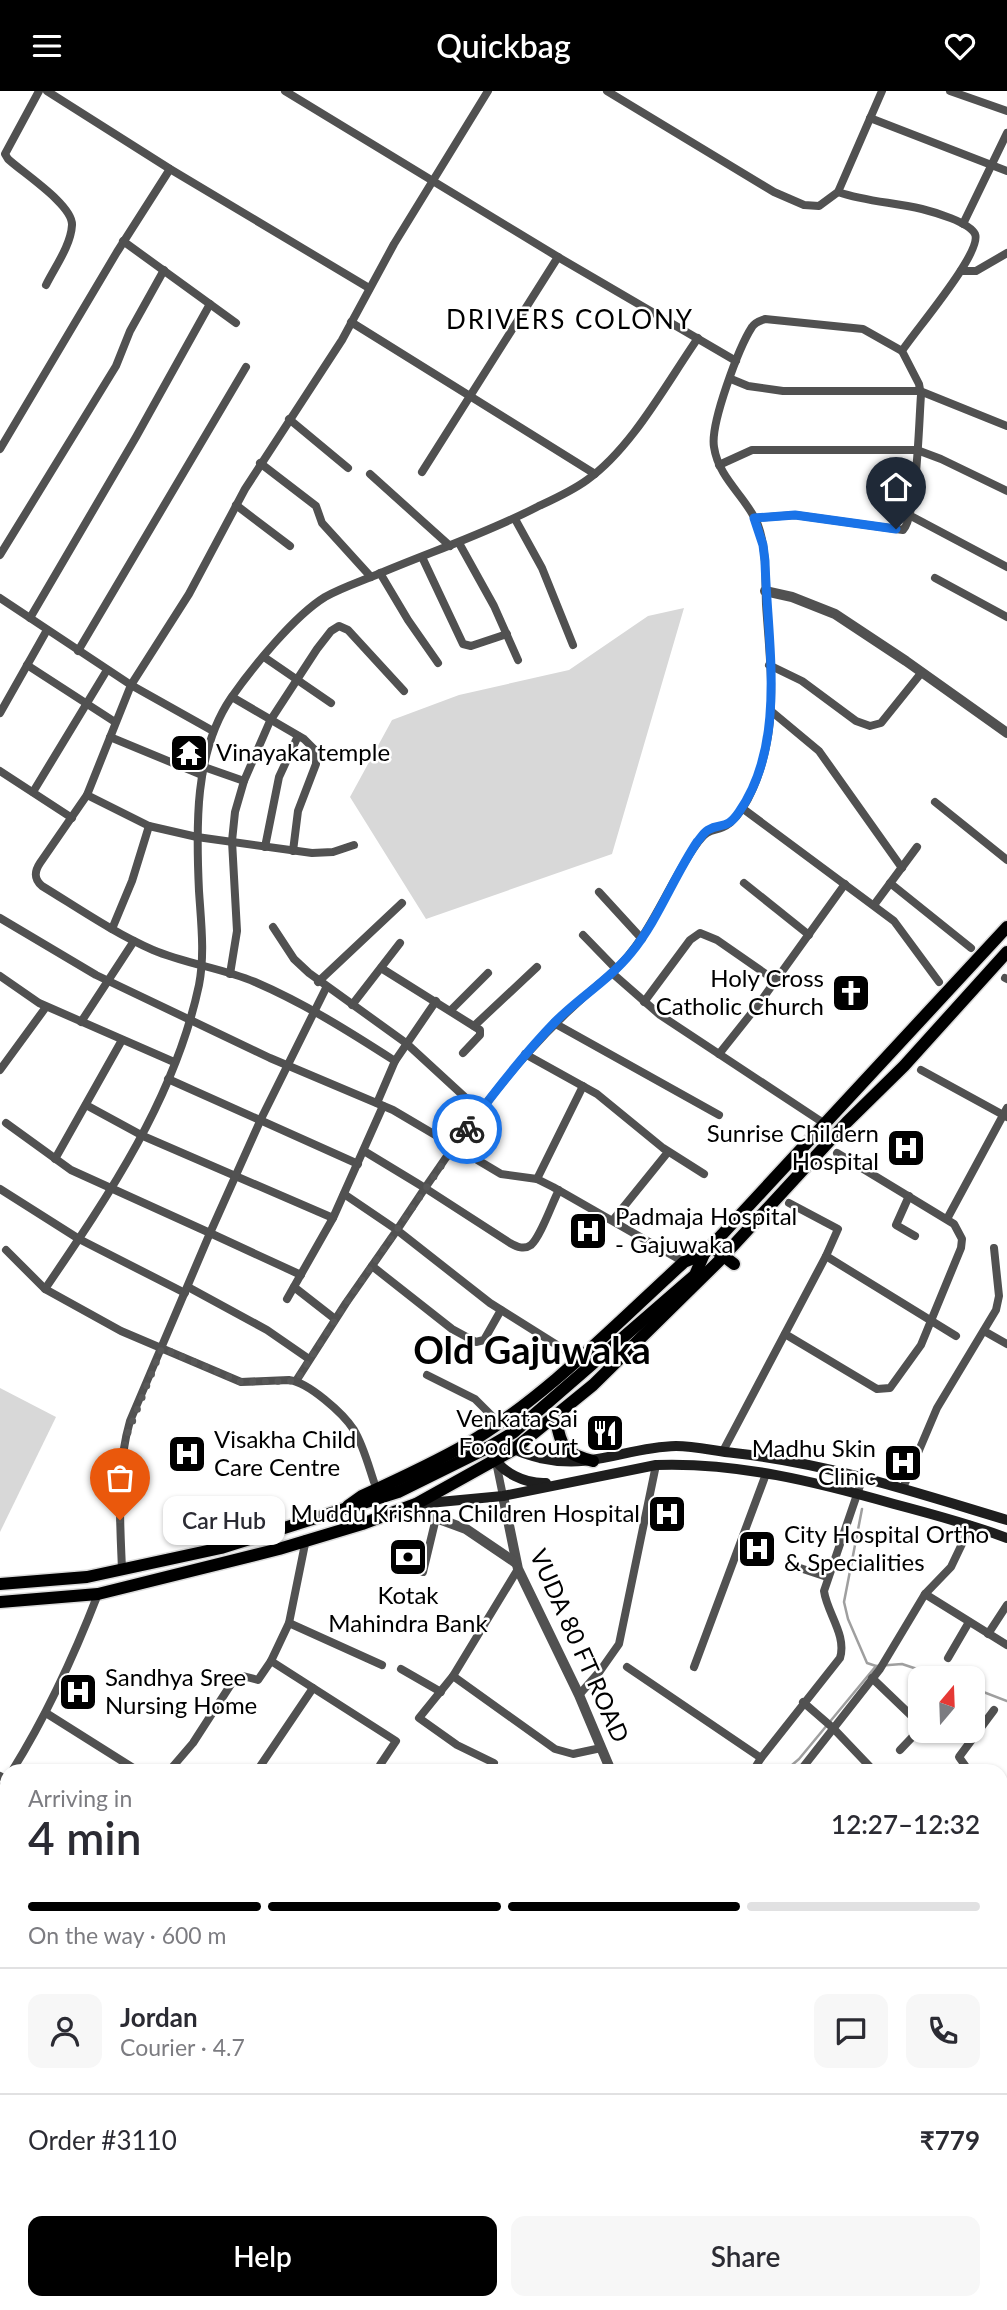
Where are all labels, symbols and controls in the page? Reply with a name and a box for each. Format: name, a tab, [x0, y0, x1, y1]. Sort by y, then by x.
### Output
text: Quickbag	[436, 26, 571, 65]
icon: menu	[28, 27, 66, 65]
icon: heart	[941, 27, 979, 65]
district label: DRIVERS COLONY	[446, 303, 694, 335]
pin	[866, 457, 926, 529]
icon: home	[877, 468, 915, 506]
temple icon: Vinayaka temple	[168, 732, 210, 774]
place label: Vinayaka temple	[216, 737, 390, 766]
place label: Holy Cross Catholic Church	[656, 963, 824, 1020]
church icon: Holy Cross Catholic Church	[830, 972, 872, 1014]
courier	[432, 1094, 502, 1164]
icon: bike	[448, 1110, 486, 1148]
place label: Sunrise Childern Hospital	[707, 1118, 879, 1175]
hospital icon: Sunrise Childern Hospital	[885, 1127, 927, 1169]
place label: Padmaja Hospital - Gajuwaka	[615, 1201, 797, 1258]
hospital icon: Padmaja Hospital - Gajuwaka	[567, 1210, 609, 1252]
district label: Old Gajuwaka	[413, 1326, 651, 1372]
place label: Venkata Sai Food Court	[456, 1403, 578, 1460]
restaurant icon: Venkata Sai Food Court	[584, 1412, 626, 1454]
place label: Visakha Child Care Centre	[214, 1424, 356, 1481]
hospital icon: Visakha Child Care Centre	[166, 1433, 208, 1475]
place label: Madhu Skin Clinic	[752, 1433, 876, 1490]
hospital icon: Madhu Skin Clinic	[882, 1442, 924, 1484]
pin	[90, 1448, 150, 1520]
icon: bag	[101, 1459, 139, 1497]
hospital icon: Muddu Krishna Children Hospital	[646, 1493, 688, 1535]
callout: Car Hub	[162, 1495, 284, 1545]
place label: Muddu Krishna Children Hospital	[290, 1498, 640, 1527]
text: Car Hub	[182, 1506, 266, 1534]
place label: City Hospital Ortho & Specialities	[784, 1519, 989, 1576]
hospital icon: City Hospital Ortho & Specialities	[736, 1528, 778, 1570]
bank icon: Kotak Mahindra Bank	[387, 1536, 429, 1578]
street label: VUDA 80 FT ROAD	[525, 1544, 636, 1747]
place label: Kotak Mahindra Bank	[328, 1580, 488, 1637]
place label: Sandhya Sree Nursing Home	[105, 1662, 257, 1719]
north arrow	[908, 1666, 985, 1743]
map controls	[908, 1666, 985, 1743]
hospital icon: Sandhya Sree Nursing Home	[57, 1671, 99, 1713]
text: Arriving in	[28, 1784, 132, 1812]
text: 12:27–12:32	[831, 1808, 980, 1840]
text: 4 min	[28, 1810, 142, 1865]
text: On the way · 600 m	[28, 1921, 227, 1949]
button: person	[28, 1994, 102, 2068]
button: chat	[814, 1994, 888, 2068]
button: phone	[906, 1994, 980, 2068]
text: Jordan	[120, 2001, 198, 2033]
text: Courier · 4.7	[120, 2033, 245, 2061]
text: Order #3110	[28, 2124, 177, 2156]
text: ₹779	[920, 2124, 980, 2156]
button: Help	[28, 2216, 497, 2296]
button: Share	[511, 2216, 980, 2296]

